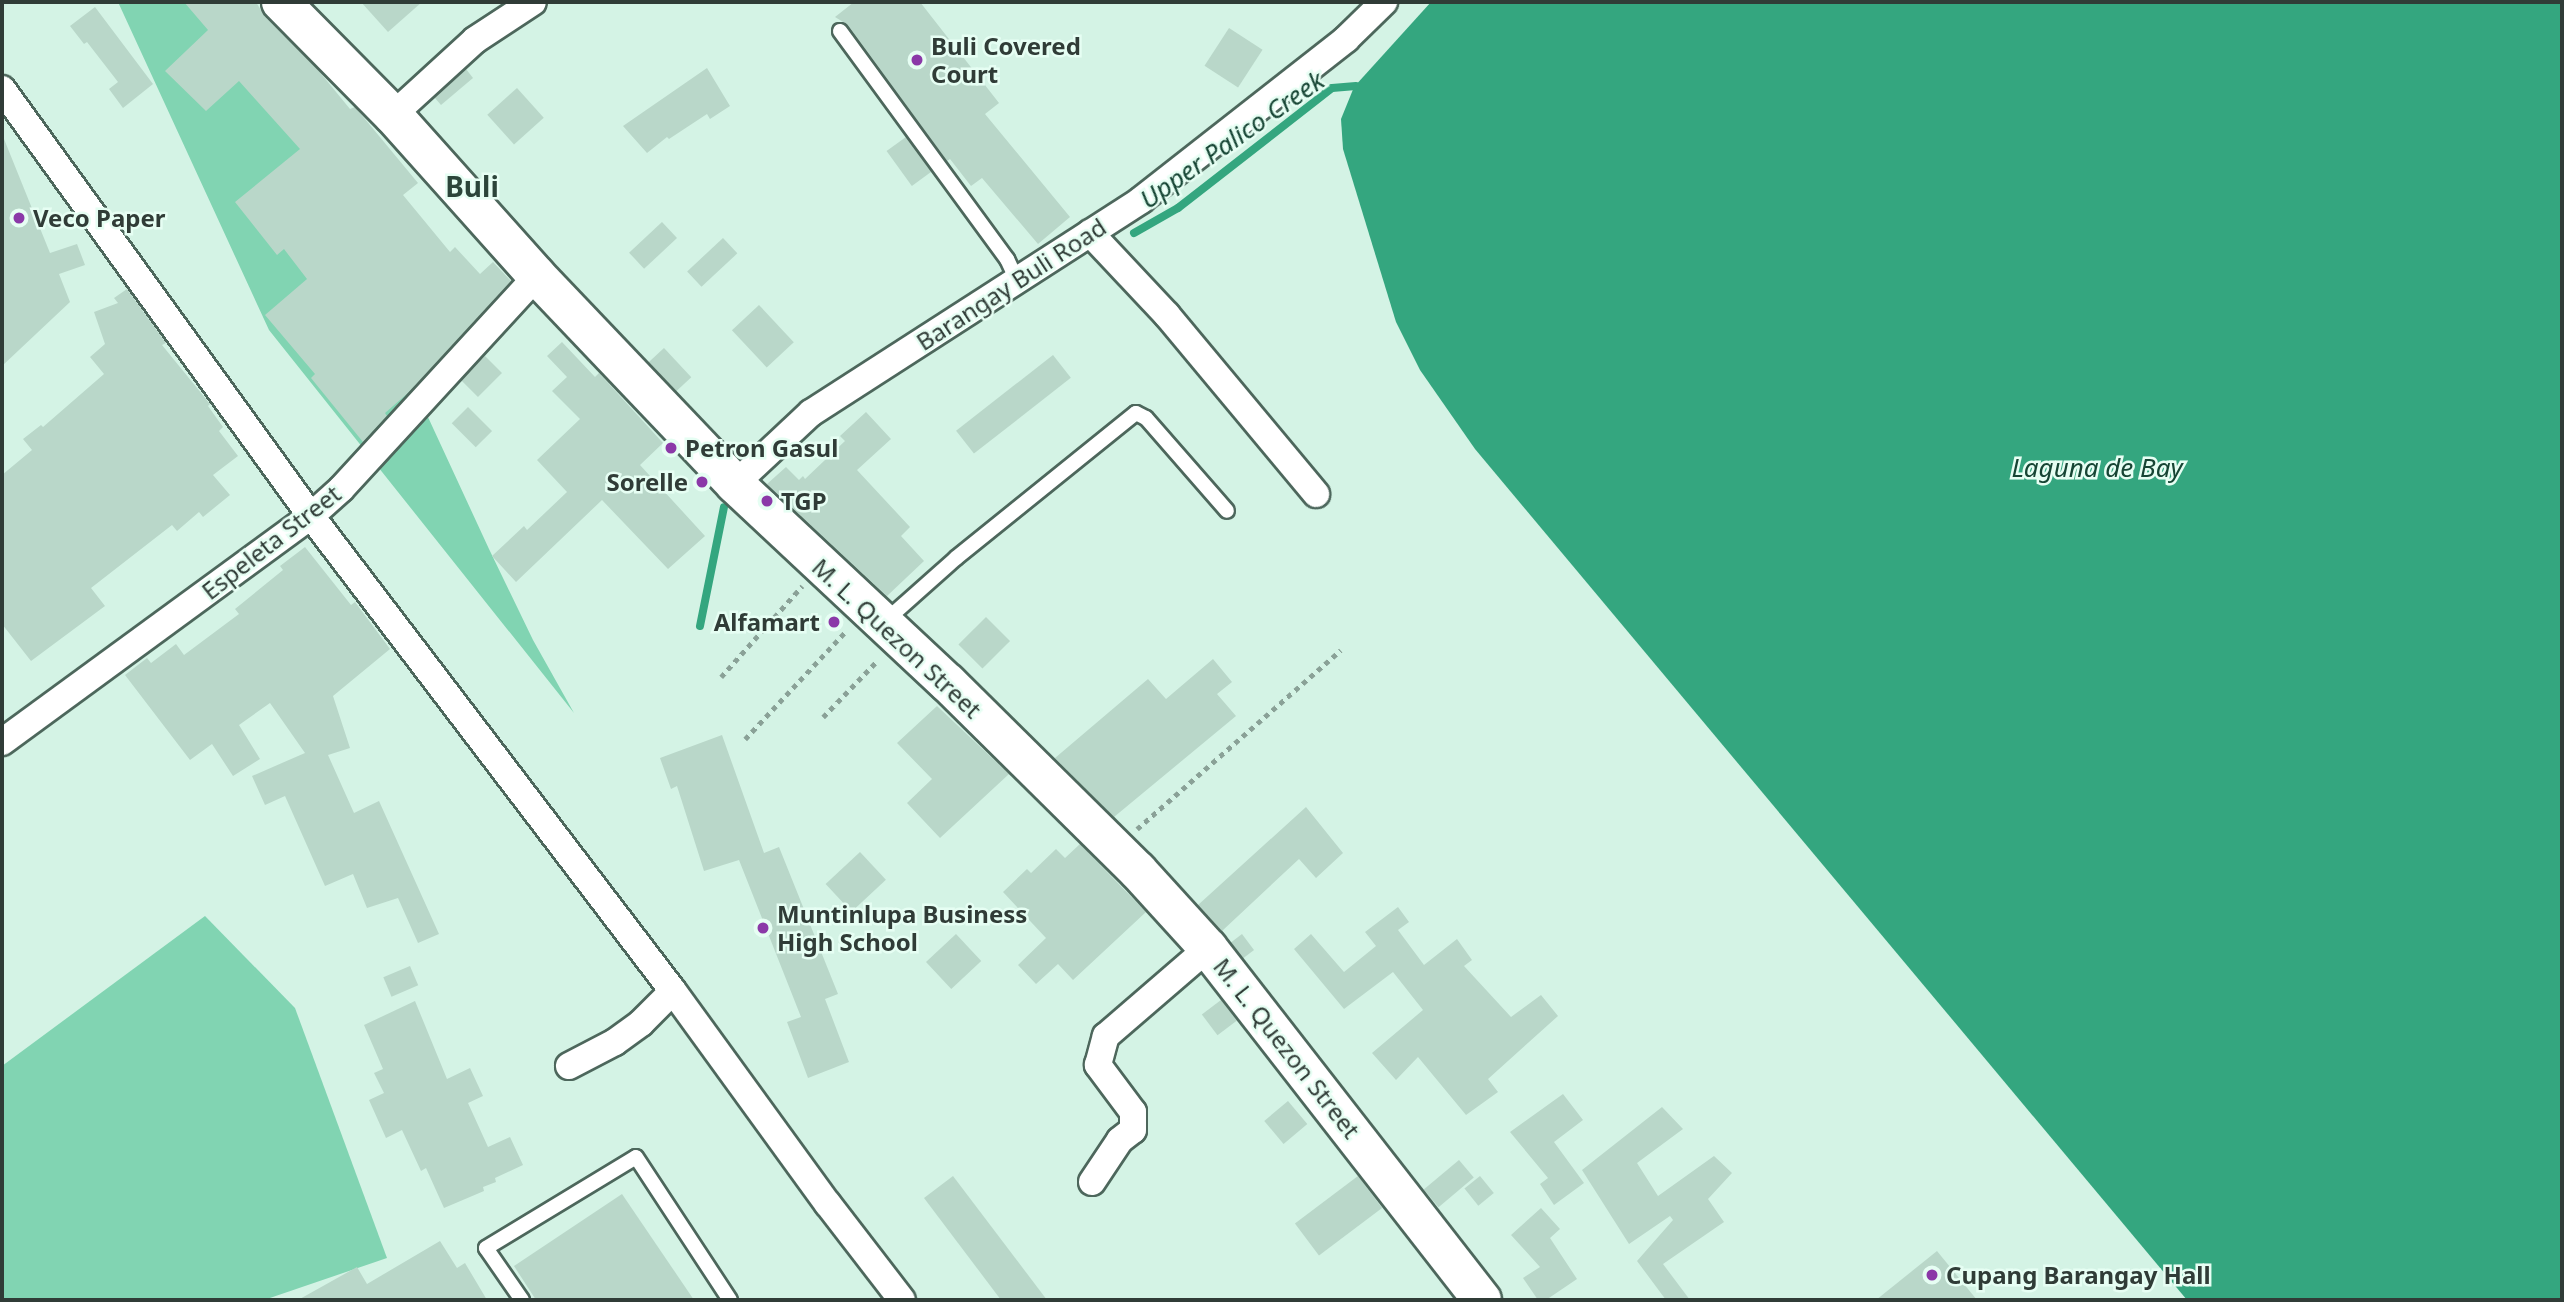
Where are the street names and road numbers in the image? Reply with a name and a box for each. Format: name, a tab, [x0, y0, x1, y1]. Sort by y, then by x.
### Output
street label: Barangay Buli Road	[911, 212, 1111, 356]
street label: Espeleta Street	[196, 479, 346, 605]
street label: M. L. Quezon Street	[807, 552, 987, 724]
street label: M. L. Quezon Street	[1208, 952, 1366, 1144]

